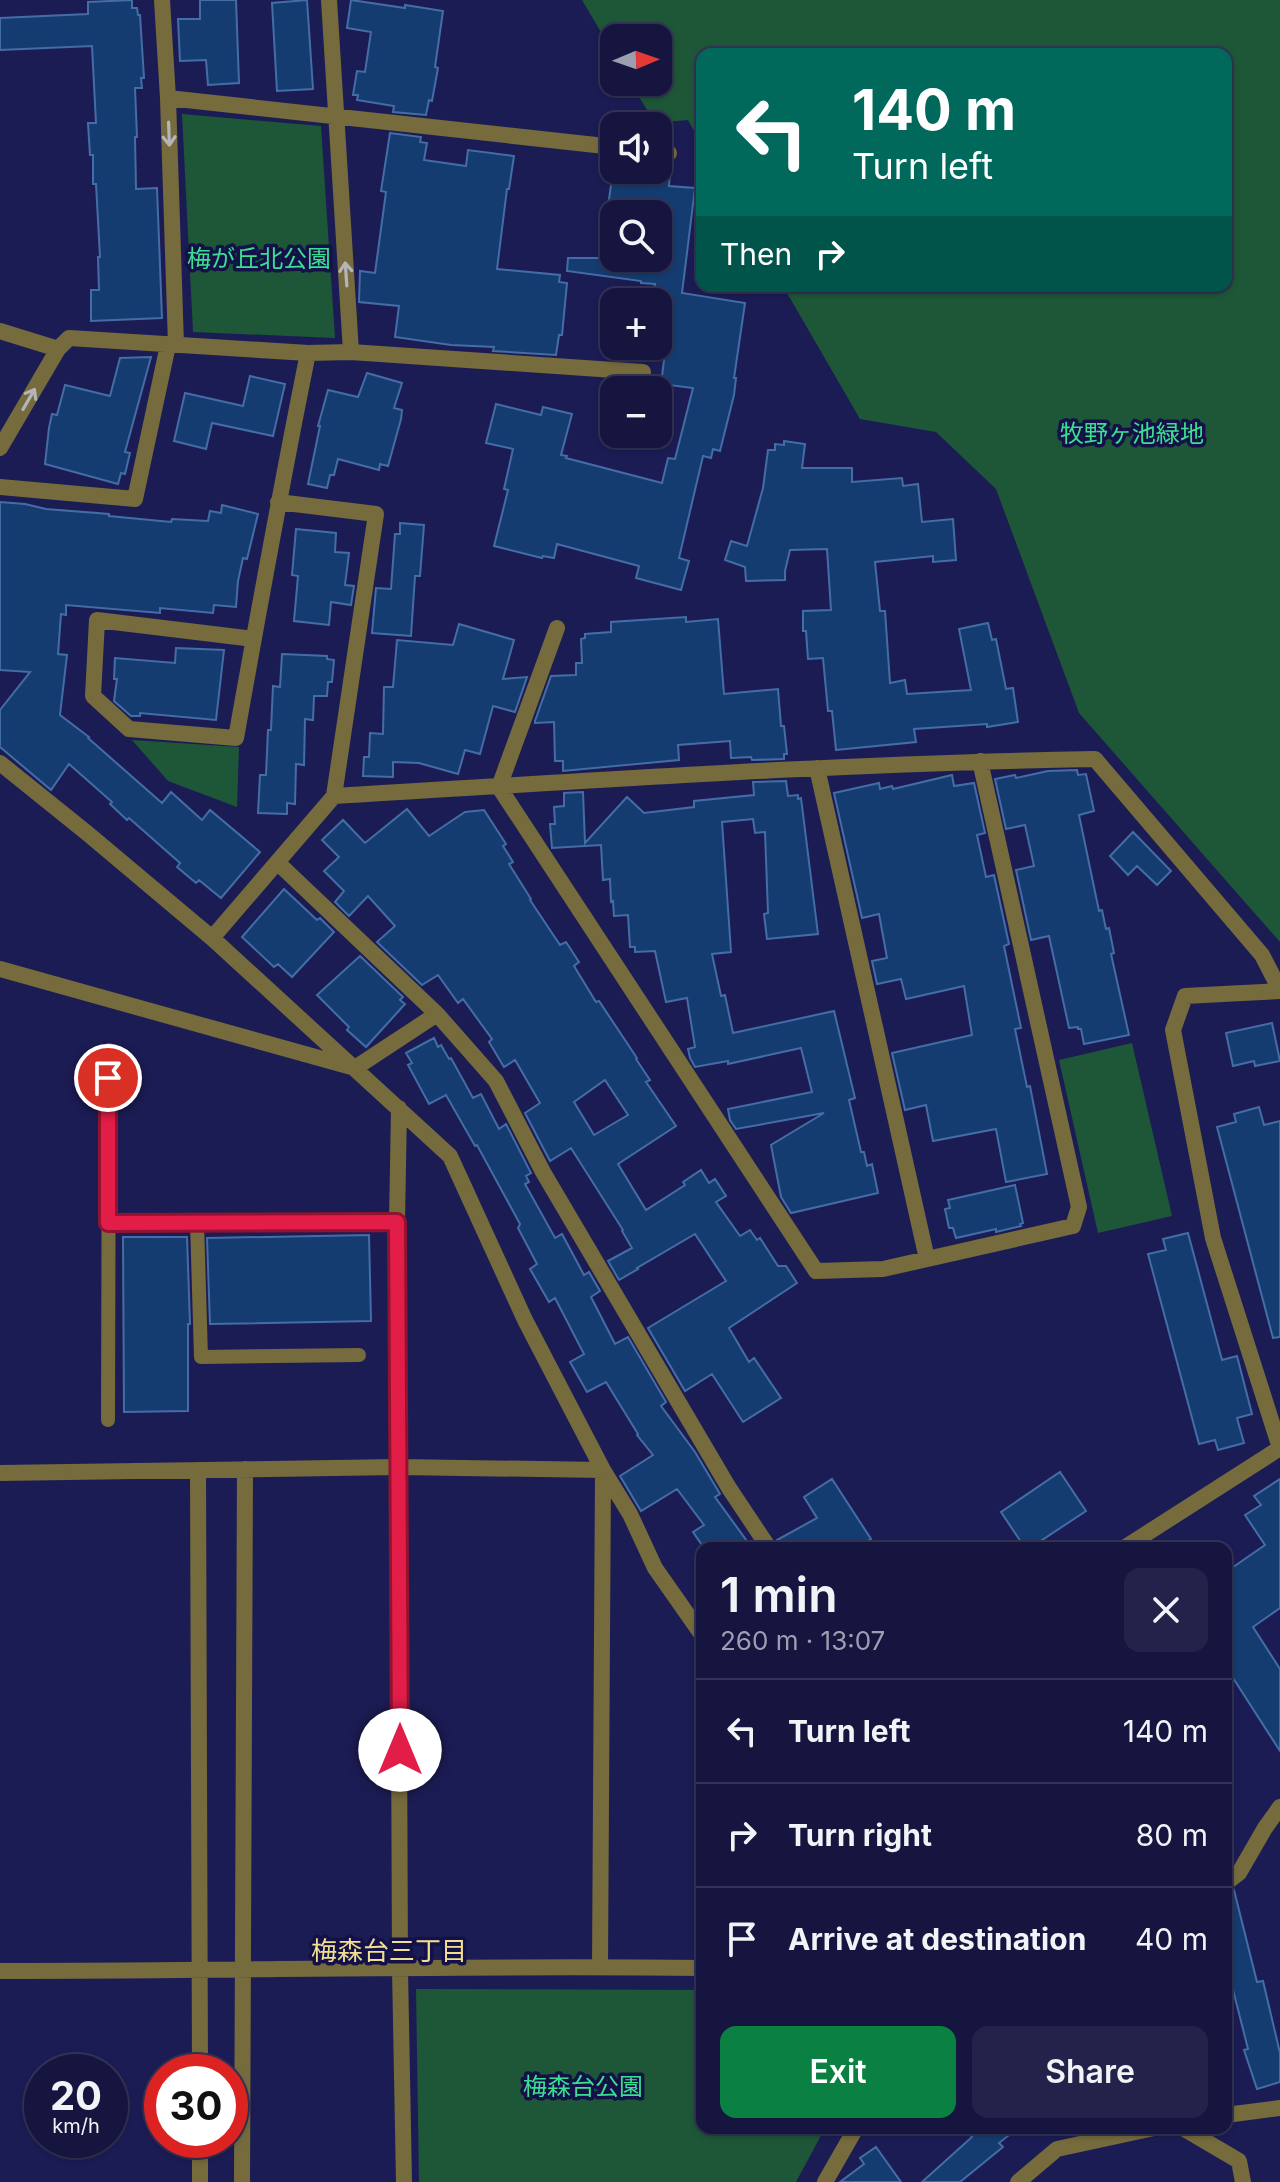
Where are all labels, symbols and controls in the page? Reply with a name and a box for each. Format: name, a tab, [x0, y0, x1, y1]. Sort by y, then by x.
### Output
north arrow	[600, 24, 672, 96]
map controls	[600, 24, 672, 448]
text: 140 m	[852, 76, 1016, 144]
icon: left	[720, 80, 824, 184]
button: sound	[600, 112, 672, 184]
one-way arrow	[161, 120, 176, 147]
text: Turn left	[852, 144, 993, 188]
button: search	[600, 200, 672, 272]
icon: right	[808, 232, 852, 276]
text: Then	[720, 236, 792, 272]
park label: 梅が丘北公園	[187, 244, 331, 273]
one-way arrow	[338, 261, 353, 288]
button: +	[600, 288, 672, 360]
button: −	[600, 376, 672, 448]
one-way arrow	[21, 388, 37, 411]
park label: 牧野ヶ池緑地	[1060, 419, 1204, 448]
pin	[74, 1044, 142, 1112]
icon: arrive	[86, 1056, 130, 1100]
text: 1 min	[720, 1565, 838, 1624]
button: close	[1124, 1568, 1208, 1652]
text: 260 m · 13:07	[720, 1625, 885, 1656]
position arrow	[358, 1708, 442, 1792]
icon: left	[720, 1709, 764, 1753]
text: Turn left	[788, 1713, 910, 1749]
text: 140 m	[1123, 1713, 1208, 1749]
icon: right	[720, 1813, 764, 1857]
text: Turn right	[788, 1817, 932, 1853]
text: 80 m	[1136, 1817, 1208, 1853]
icon: arrive	[720, 1917, 764, 1961]
text: Arrive at destination	[788, 1921, 1086, 1957]
text: 40 m	[1135, 1921, 1208, 1957]
district label: 梅森台三丁目	[311, 1935, 467, 1966]
button: Exit	[720, 2026, 956, 2118]
button: Share	[972, 2026, 1208, 2118]
speed limit sign: 30	[144, 2054, 248, 2158]
text: 20	[50, 2071, 102, 2120]
park label: 梅森台公園	[523, 2072, 643, 2101]
text: km/h	[52, 2114, 100, 2138]

